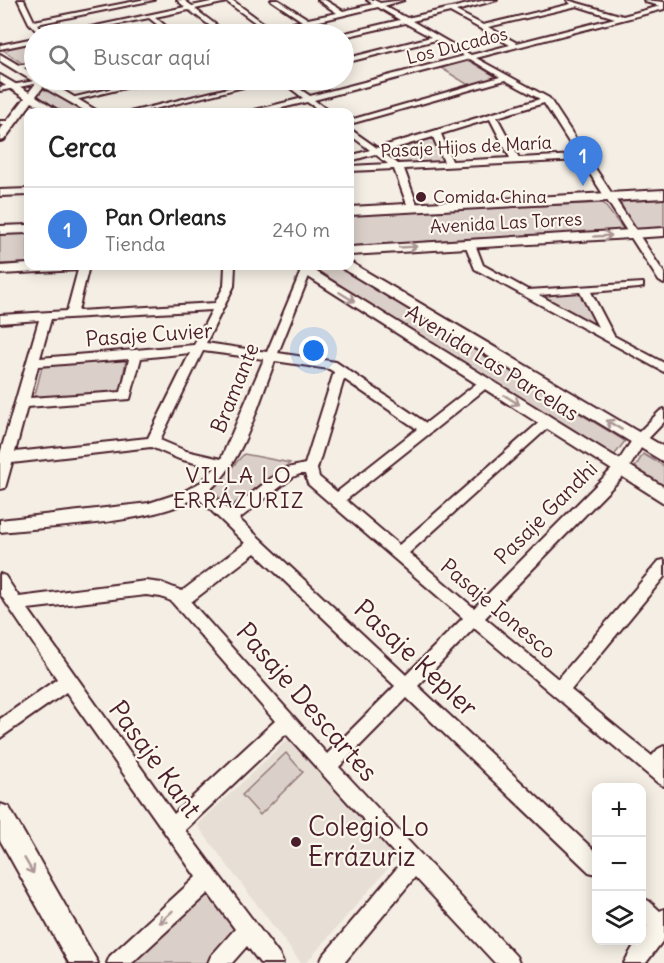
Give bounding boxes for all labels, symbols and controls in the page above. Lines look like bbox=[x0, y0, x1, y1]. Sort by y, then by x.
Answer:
street label: Los Ducados bbox=[404, 22, 510, 69]
search box bbox=[24, 24, 354, 90]
icon: search bbox=[45, 41, 78, 74]
text: Buscar aquí bbox=[93, 43, 210, 71]
text: Cerca bbox=[48, 131, 117, 164]
street label: Pasaje Hijos de María bbox=[380, 131, 552, 162]
pin: 1 bbox=[564, 136, 602, 186]
place label: Comida China bbox=[433, 185, 547, 208]
marker: Comida China bbox=[414, 190, 428, 204]
text: Pan Orleans bbox=[105, 203, 226, 231]
street label: Avenida Las Torres bbox=[429, 207, 583, 238]
text: 1 bbox=[64, 217, 71, 242]
text: 240 m bbox=[272, 217, 330, 242]
one-way arrow bbox=[592, 230, 612, 241]
text: Tienda bbox=[105, 231, 165, 256]
one-way arrow bbox=[397, 242, 417, 253]
one-way arrow bbox=[338, 291, 355, 303]
street label: Avenida Las Parcelas bbox=[401, 298, 584, 427]
street label: Pasaje Cuvier bbox=[85, 317, 214, 352]
your location bbox=[299, 336, 328, 365]
street label: Bramante bbox=[204, 339, 265, 437]
one-way arrow bbox=[503, 395, 520, 407]
one-way arrow bbox=[606, 419, 623, 431]
street label: Pasaje Gandhi bbox=[488, 455, 603, 570]
district label: VILLA LO ERRÁZURIZ bbox=[173, 461, 305, 514]
street label: Pasaje Ionesco bbox=[435, 553, 562, 665]
street label: Pasaje Kepler bbox=[348, 592, 485, 724]
street label: Pasaje Descartes bbox=[229, 616, 385, 788]
street label: Pasaje Kant bbox=[102, 694, 209, 824]
map controls bbox=[592, 783, 646, 945]
button: + bbox=[592, 783, 646, 837]
place label: Colegio Lo Errázuriz bbox=[308, 810, 429, 873]
marker: Colegio Lo Errázuriz bbox=[289, 835, 303, 849]
button: − bbox=[592, 837, 646, 891]
one-way arrow bbox=[24, 857, 35, 875]
button: layers bbox=[592, 891, 646, 945]
one-way arrow bbox=[159, 910, 174, 924]

